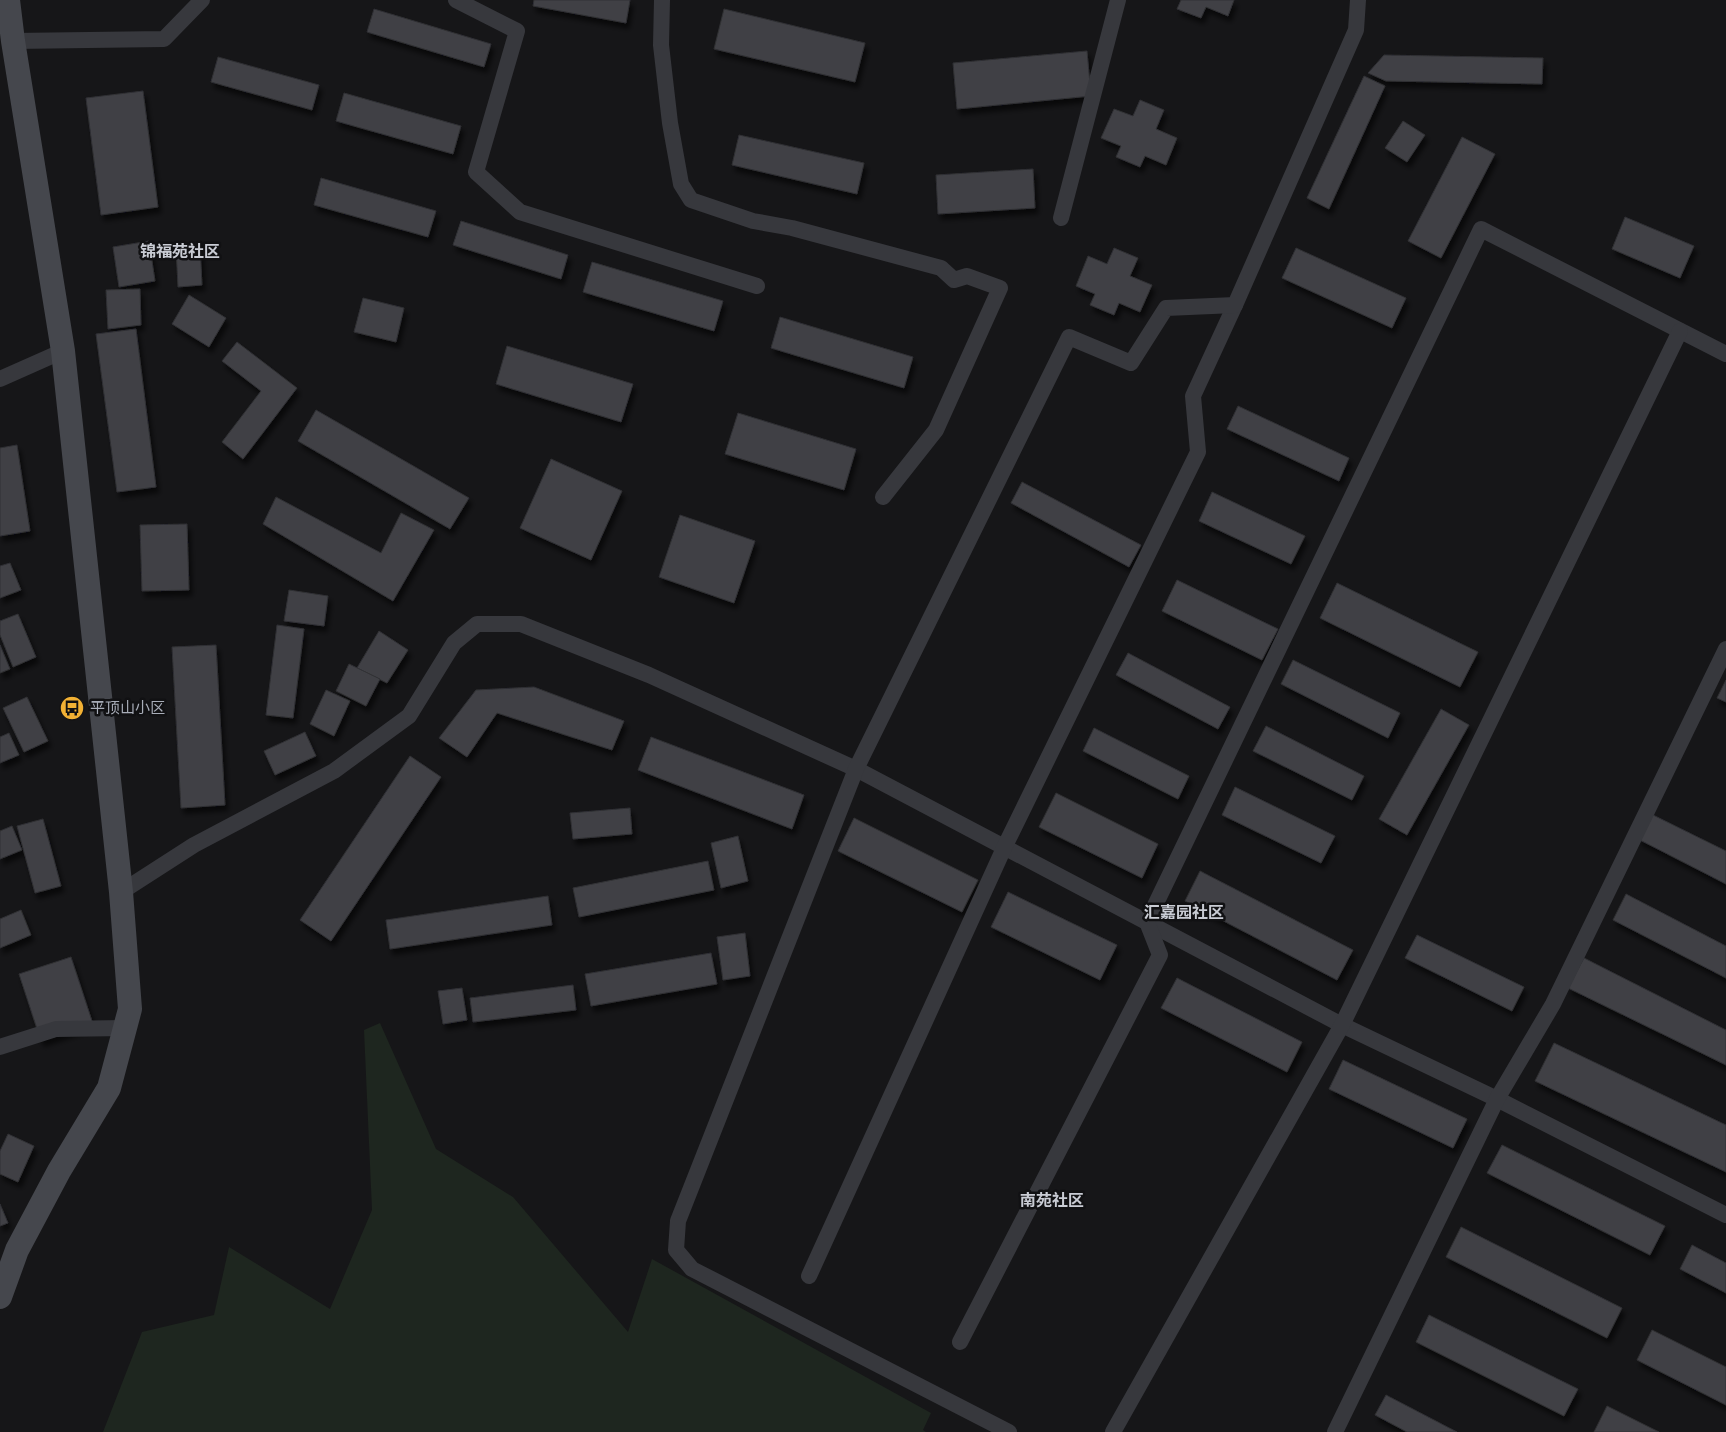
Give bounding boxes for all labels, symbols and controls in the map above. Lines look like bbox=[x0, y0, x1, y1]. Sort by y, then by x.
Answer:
district label: 锦福苑社区 bbox=[140, 242, 220, 261]
bus stop icon: 平顶山小区 bbox=[59, 695, 85, 721]
place label: 平顶山小区 bbox=[90, 699, 165, 717]
district label: 汇嘉园社区 bbox=[1144, 903, 1224, 922]
district label: 南苑社区 bbox=[1020, 1191, 1084, 1210]

